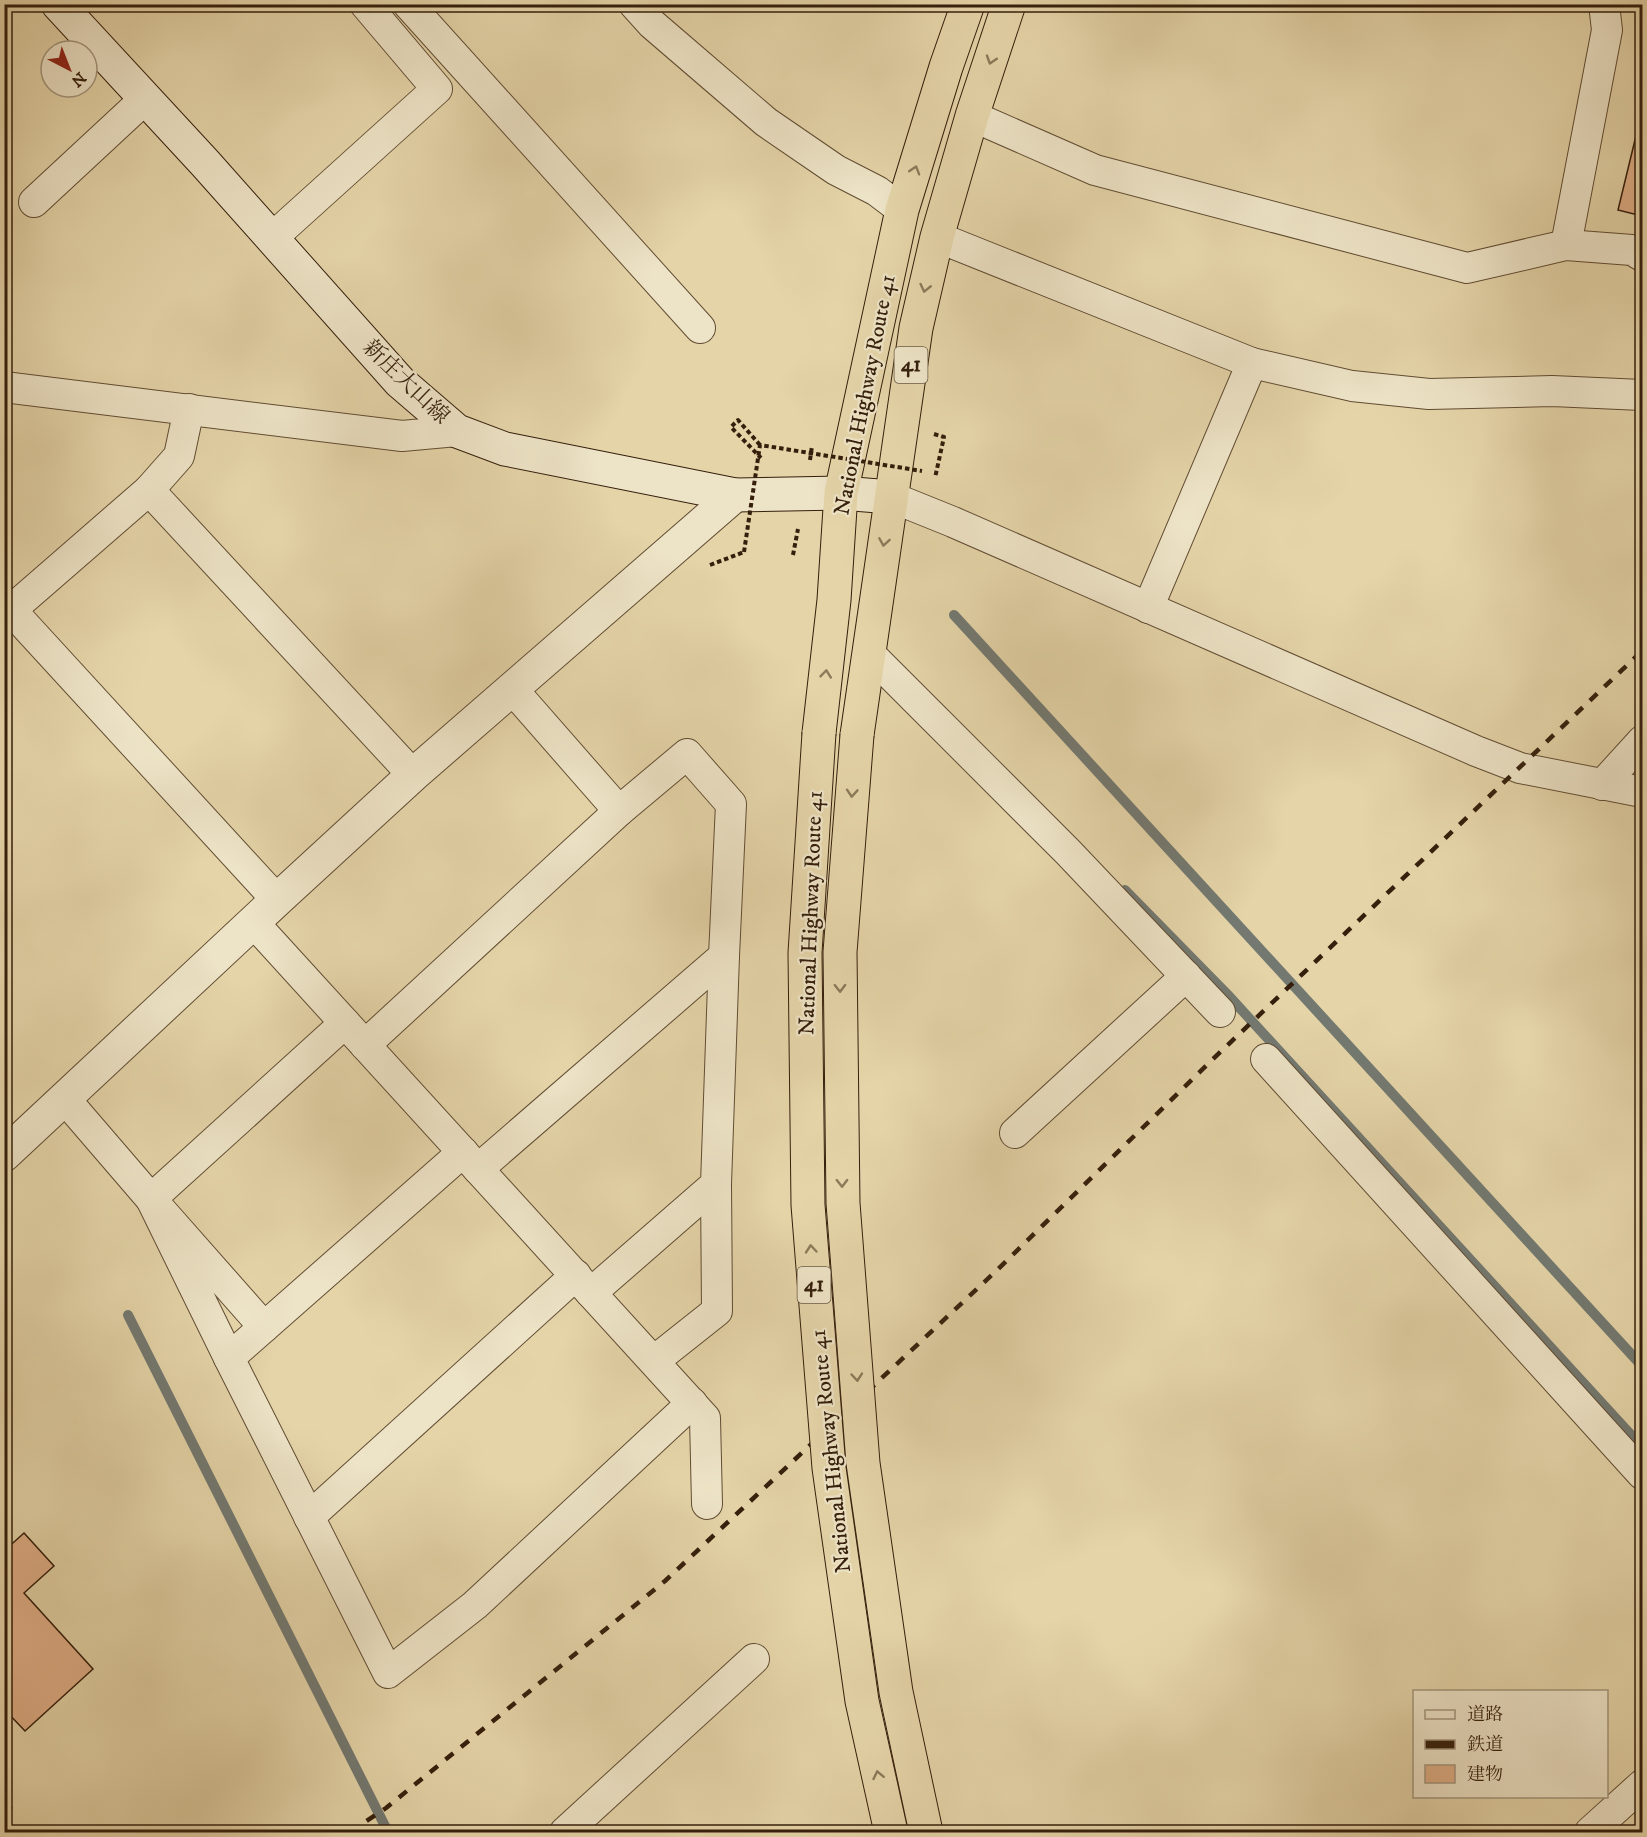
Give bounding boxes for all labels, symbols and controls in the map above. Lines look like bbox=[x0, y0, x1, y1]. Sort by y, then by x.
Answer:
north arrow bbox=[39, 39, 99, 99]
one-way arrow bbox=[985, 54, 998, 65]
text: N bbox=[67, 68, 90, 91]
one-way arrow bbox=[908, 165, 920, 176]
street label: National Highway Route 41 bbox=[828, 272, 902, 518]
one-way arrow bbox=[920, 283, 933, 293]
street label: 新庄大山線 bbox=[357, 334, 455, 430]
road number: 41 bbox=[894, 347, 928, 383]
one-way arrow bbox=[878, 538, 890, 547]
one-way arrow bbox=[819, 670, 831, 679]
one-way arrow bbox=[846, 789, 859, 798]
street label: National Highway Route 41 bbox=[793, 790, 829, 1036]
one-way arrow bbox=[834, 983, 846, 992]
one-way arrow bbox=[836, 1178, 849, 1187]
one-way arrow bbox=[805, 1245, 818, 1254]
road number: 41 bbox=[798, 1267, 830, 1303]
street label: National Highway Route 41 bbox=[805, 1328, 857, 1574]
one-way arrow bbox=[850, 1373, 863, 1382]
legend bbox=[1413, 1690, 1608, 1798]
text: 道路 bbox=[1467, 1704, 1503, 1726]
text: 鉄道 bbox=[1467, 1734, 1503, 1756]
text: 建物 bbox=[1467, 1764, 1503, 1786]
one-way arrow bbox=[873, 1771, 886, 1781]

